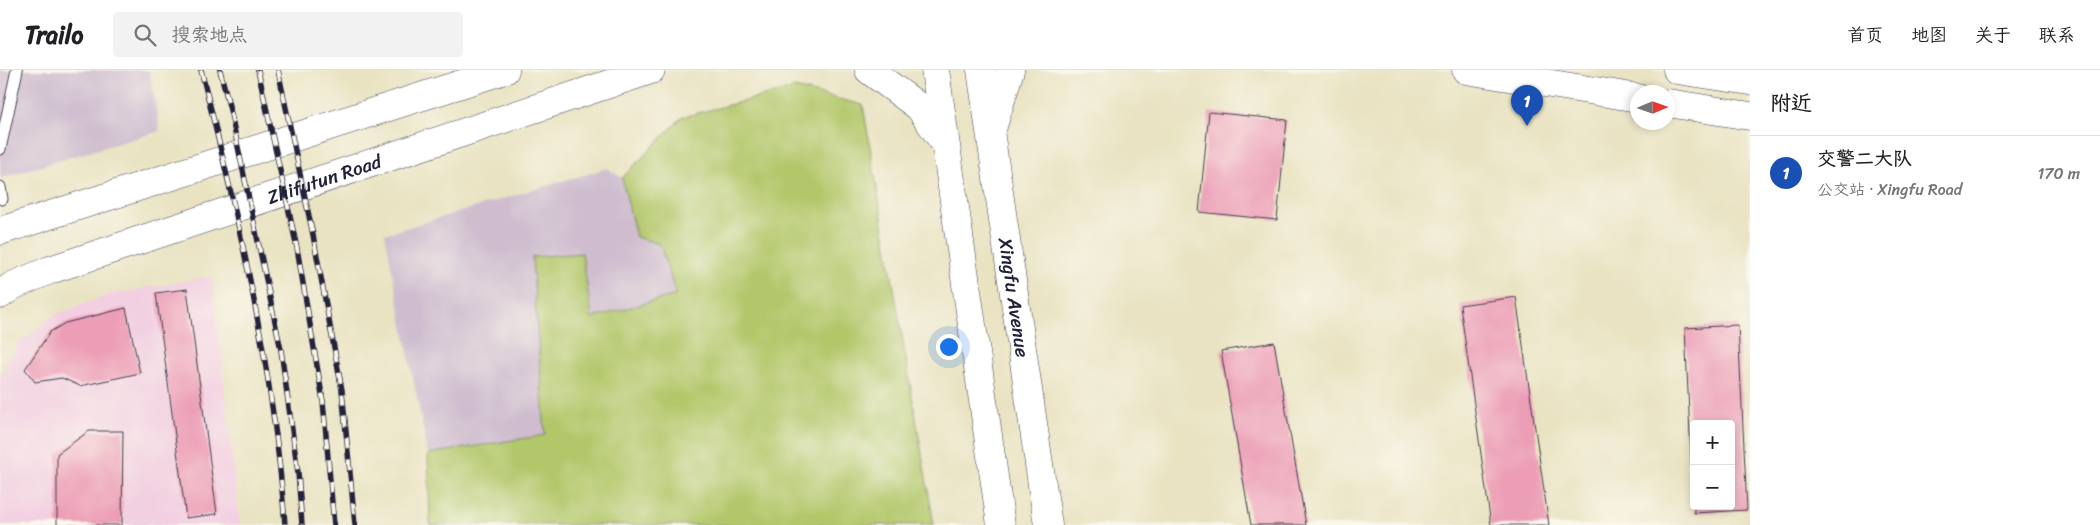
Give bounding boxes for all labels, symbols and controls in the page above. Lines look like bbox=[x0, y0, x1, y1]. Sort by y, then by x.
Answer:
search box bbox=[113, 12, 463, 57]
text: Trailo bbox=[25, 14, 83, 56]
text: 搜索地点 bbox=[171, 18, 247, 51]
text: 首页 bbox=[1847, 19, 1883, 51]
text: 地图 bbox=[1911, 19, 1947, 51]
text: 关于 bbox=[1975, 19, 2011, 51]
text: 联系 bbox=[2039, 19, 2075, 51]
icon: search bbox=[131, 21, 159, 49]
text: 附近 bbox=[1770, 84, 1812, 122]
pin: 1 bbox=[1511, 85, 1543, 126]
north arrow bbox=[1630, 85, 1675, 130]
text: 交警二大队 bbox=[1817, 142, 1912, 175]
street label: Zhifutun Road bbox=[263, 145, 387, 214]
text: 1 bbox=[1783, 159, 1789, 188]
text: 170 m bbox=[2037, 159, 2080, 188]
text: 公交站 · Xingfu Road bbox=[1817, 175, 1962, 204]
street label: Xingfu Avenue bbox=[989, 235, 1039, 360]
your location bbox=[936, 334, 962, 360]
map controls bbox=[1690, 420, 1735, 510]
button: + bbox=[1690, 420, 1735, 465]
button: − bbox=[1690, 465, 1735, 510]

